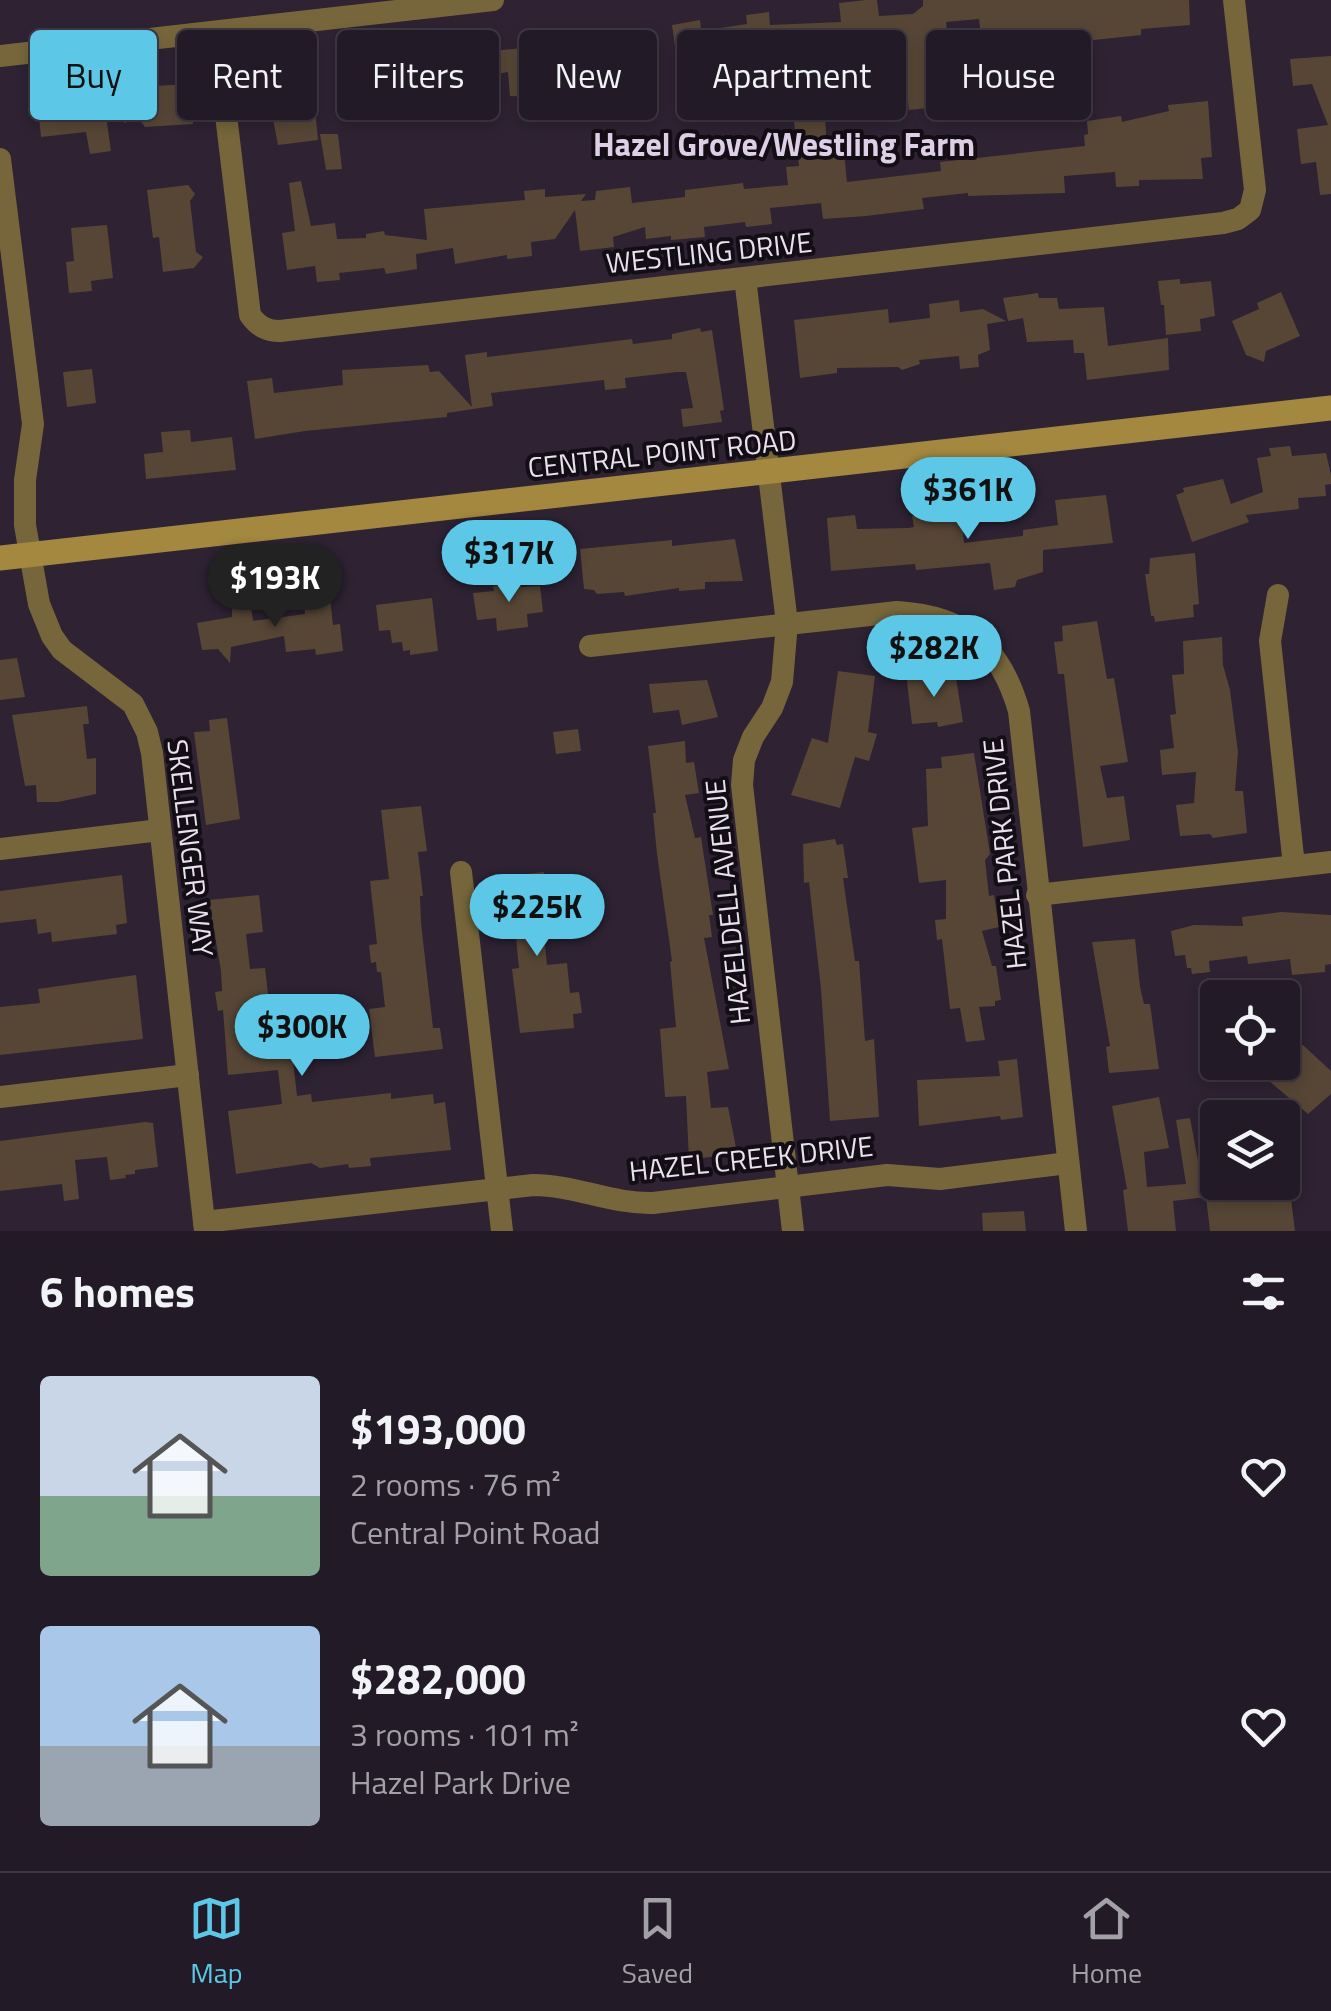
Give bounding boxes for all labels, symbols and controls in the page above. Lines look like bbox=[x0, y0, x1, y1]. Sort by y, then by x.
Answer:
chip: Buy bbox=[30, 30, 157, 120]
chip: Rent bbox=[177, 30, 317, 120]
chip: Filters bbox=[337, 30, 499, 120]
chip: New bbox=[519, 30, 657, 120]
chip: Apartment bbox=[677, 30, 906, 120]
chip: House bbox=[926, 30, 1091, 120]
district label: Hazel Grove/Westling Farm bbox=[593, 120, 975, 168]
street label: WESTLING DRIVE bbox=[604, 220, 814, 284]
street label: CENTRAL POINT ROAD bbox=[526, 418, 798, 488]
pin: $361K bbox=[898, 457, 1038, 542]
text: $361K bbox=[923, 465, 1013, 513]
pin: $317K bbox=[439, 520, 579, 605]
text: $317K bbox=[464, 528, 554, 576]
pin: $193K bbox=[205, 545, 345, 630]
text: $193K bbox=[230, 553, 320, 601]
pin: $282K bbox=[864, 615, 1004, 700]
text: $282K bbox=[889, 623, 979, 671]
street label: SKELLENGER WAY bbox=[156, 737, 226, 959]
street label: HAZEL PARK DRIVE bbox=[971, 737, 1037, 971]
street label: HAZELDELL AVENUE bbox=[693, 777, 761, 1027]
pin: $225K bbox=[467, 874, 607, 959]
text: $225K bbox=[492, 882, 582, 930]
map controls bbox=[1200, 980, 1300, 1200]
button: locate bbox=[1200, 980, 1300, 1080]
pin: $300K bbox=[232, 994, 372, 1079]
text: $300K bbox=[257, 1002, 347, 1050]
button: layers bbox=[1200, 1100, 1300, 1200]
street label: HAZEL CREEK DRIVE bbox=[627, 1124, 875, 1192]
text: 6 homes bbox=[40, 1259, 195, 1323]
icon: filters bbox=[1236, 1264, 1291, 1319]
text: $193,000 bbox=[350, 1396, 526, 1460]
icon: home bbox=[120, 1416, 240, 1536]
icon: heart bbox=[1236, 1449, 1291, 1504]
text: 2 rooms · 76 m² bbox=[350, 1460, 561, 1508]
text: Central Point Road bbox=[350, 1508, 601, 1556]
text: $282,000 bbox=[350, 1646, 526, 1710]
icon: home bbox=[120, 1666, 240, 1786]
icon: heart bbox=[1236, 1699, 1291, 1754]
text: 3 rooms · 101 m² bbox=[350, 1710, 579, 1758]
text: Hazel Park Drive bbox=[350, 1758, 571, 1806]
tab: Map bbox=[189, 1891, 244, 1994]
tab: Saved bbox=[622, 1891, 693, 1994]
tab: Home bbox=[1071, 1891, 1142, 1994]

